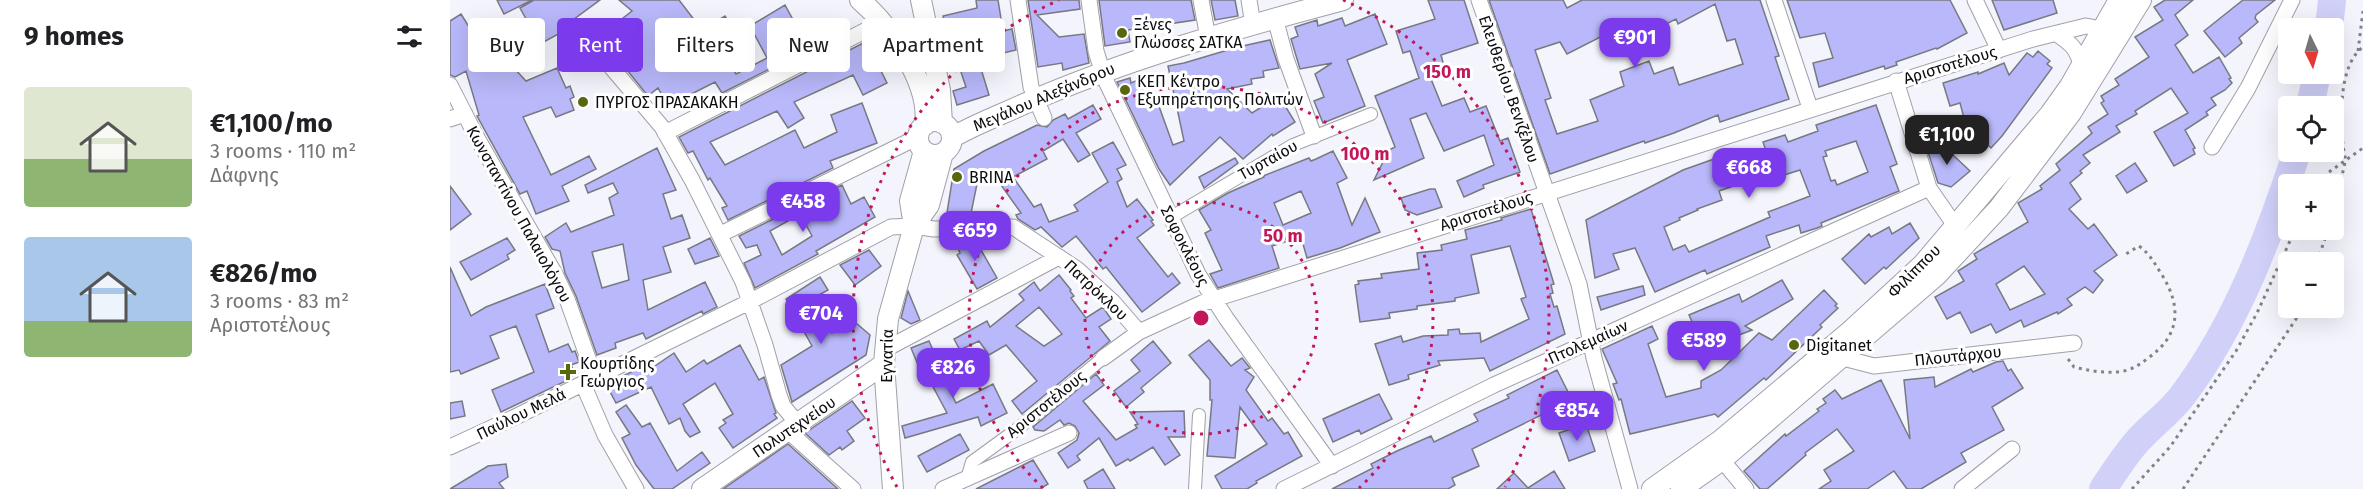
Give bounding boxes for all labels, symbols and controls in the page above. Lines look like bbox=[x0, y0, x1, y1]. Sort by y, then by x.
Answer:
street label: Ελευθερίου Βενιζέλου bbox=[1475, 13, 1543, 165]
place label: Ξένες Γλώσσες ΣΑΤΚΑ bbox=[1134, 15, 1243, 52]
chip: Buy bbox=[468, 18, 545, 72]
chip: Rent bbox=[557, 18, 643, 72]
chip: Filters bbox=[655, 18, 755, 72]
chip: New bbox=[767, 18, 850, 72]
chip: Apartment bbox=[862, 18, 1005, 72]
pin: €901 bbox=[1599, 18, 1671, 69]
north arrow bbox=[2278, 18, 2344, 84]
map controls bbox=[2278, 18, 2344, 318]
icon: filters bbox=[393, 20, 426, 53]
text: 9 homes bbox=[24, 21, 124, 52]
text: €901 bbox=[1613, 25, 1657, 49]
marker: Ξένες Γλώσσες ΣΑΤΚΑ bbox=[1115, 26, 1129, 40]
street label: Αριστοτέλους bbox=[1901, 42, 1999, 88]
street label: Μεγάλου Αλεξάνδρου bbox=[970, 59, 1118, 135]
text: 150 m bbox=[1423, 61, 1471, 83]
place label: ΚΕΠ Κέντρο Εξυπηρέτησης Πολιτών bbox=[1137, 72, 1303, 109]
marker: ΚΕΠ Κέντρο Εξυπηρέτησης Πολιτών bbox=[1118, 83, 1132, 97]
place label: ΠΥΡΓΟΣ ΠΡΑΣΑΚΑΚΗ bbox=[595, 93, 739, 112]
marker: ΠΥΡΓΟΣ ΠΡΑΣΑΚΑΚΗ bbox=[576, 95, 590, 109]
button: locate bbox=[2278, 96, 2344, 162]
text: €1,100/mo bbox=[210, 108, 333, 139]
icon: home bbox=[72, 111, 144, 183]
pin: €1,100 bbox=[1898, 115, 1996, 166]
street label: Κωνσταντίνου Παλαιολόγου bbox=[462, 122, 576, 306]
text: €1,100 bbox=[1919, 122, 1975, 146]
street label: Τυρταίου bbox=[1235, 136, 1301, 184]
text: 3 rooms · 110 m² bbox=[210, 139, 356, 163]
text: 100 m bbox=[1341, 143, 1389, 165]
pin: €668 bbox=[1713, 148, 1785, 199]
text: €668 bbox=[1726, 155, 1772, 179]
text: Δάφνης bbox=[210, 163, 279, 187]
place label: BRINA bbox=[969, 168, 1014, 187]
marker: BRINA bbox=[950, 170, 964, 184]
button: + bbox=[2278, 174, 2344, 240]
pin: €458 bbox=[767, 182, 839, 233]
street label: Αριστοτέλους bbox=[1437, 187, 1535, 235]
text: €458 bbox=[781, 189, 825, 213]
street label: Σοφοκλέους bbox=[1157, 203, 1214, 290]
pin: €659 bbox=[939, 211, 1011, 262]
text: €659 bbox=[953, 218, 997, 242]
text: 50 m bbox=[1263, 225, 1303, 247]
street label: Φιλίππου bbox=[1884, 241, 1944, 301]
button: − bbox=[2278, 252, 2344, 318]
street label: Πατρόκλου bbox=[1060, 256, 1132, 324]
text: €826/mo bbox=[210, 258, 317, 289]
icon: home bbox=[72, 261, 144, 333]
text: 3 rooms · 83 m² bbox=[210, 289, 349, 313]
pin: €704 bbox=[785, 294, 857, 345]
text: €704 bbox=[799, 301, 843, 325]
centre of rings bbox=[1191, 308, 1211, 328]
text: Αριστοτέλους bbox=[210, 313, 330, 337]
street label: Πτολεμαίων bbox=[1545, 316, 1631, 368]
pin: €589 bbox=[1668, 321, 1740, 372]
text: €589 bbox=[1681, 328, 1727, 352]
street label: Εγνατία bbox=[877, 329, 897, 383]
place label: Digitanet bbox=[1806, 336, 1872, 355]
marker: Digitanet bbox=[1787, 338, 1801, 352]
street label: Πλουτάρχου bbox=[1913, 342, 2003, 370]
pin: €826 bbox=[917, 348, 989, 399]
place label: Κουρτίδης Γεώργιος bbox=[580, 354, 655, 391]
text: €826 bbox=[931, 355, 975, 379]
marker: Κουρτίδης Γεώργιος bbox=[561, 365, 575, 379]
street label: Αριστοτέλους bbox=[1003, 366, 1090, 442]
street label: Παύλου Μελά bbox=[473, 384, 569, 444]
pin: €854 bbox=[1541, 391, 1613, 442]
street label: Πολυτεχνείου bbox=[749, 392, 839, 462]
text: €854 bbox=[1554, 398, 1600, 422]

